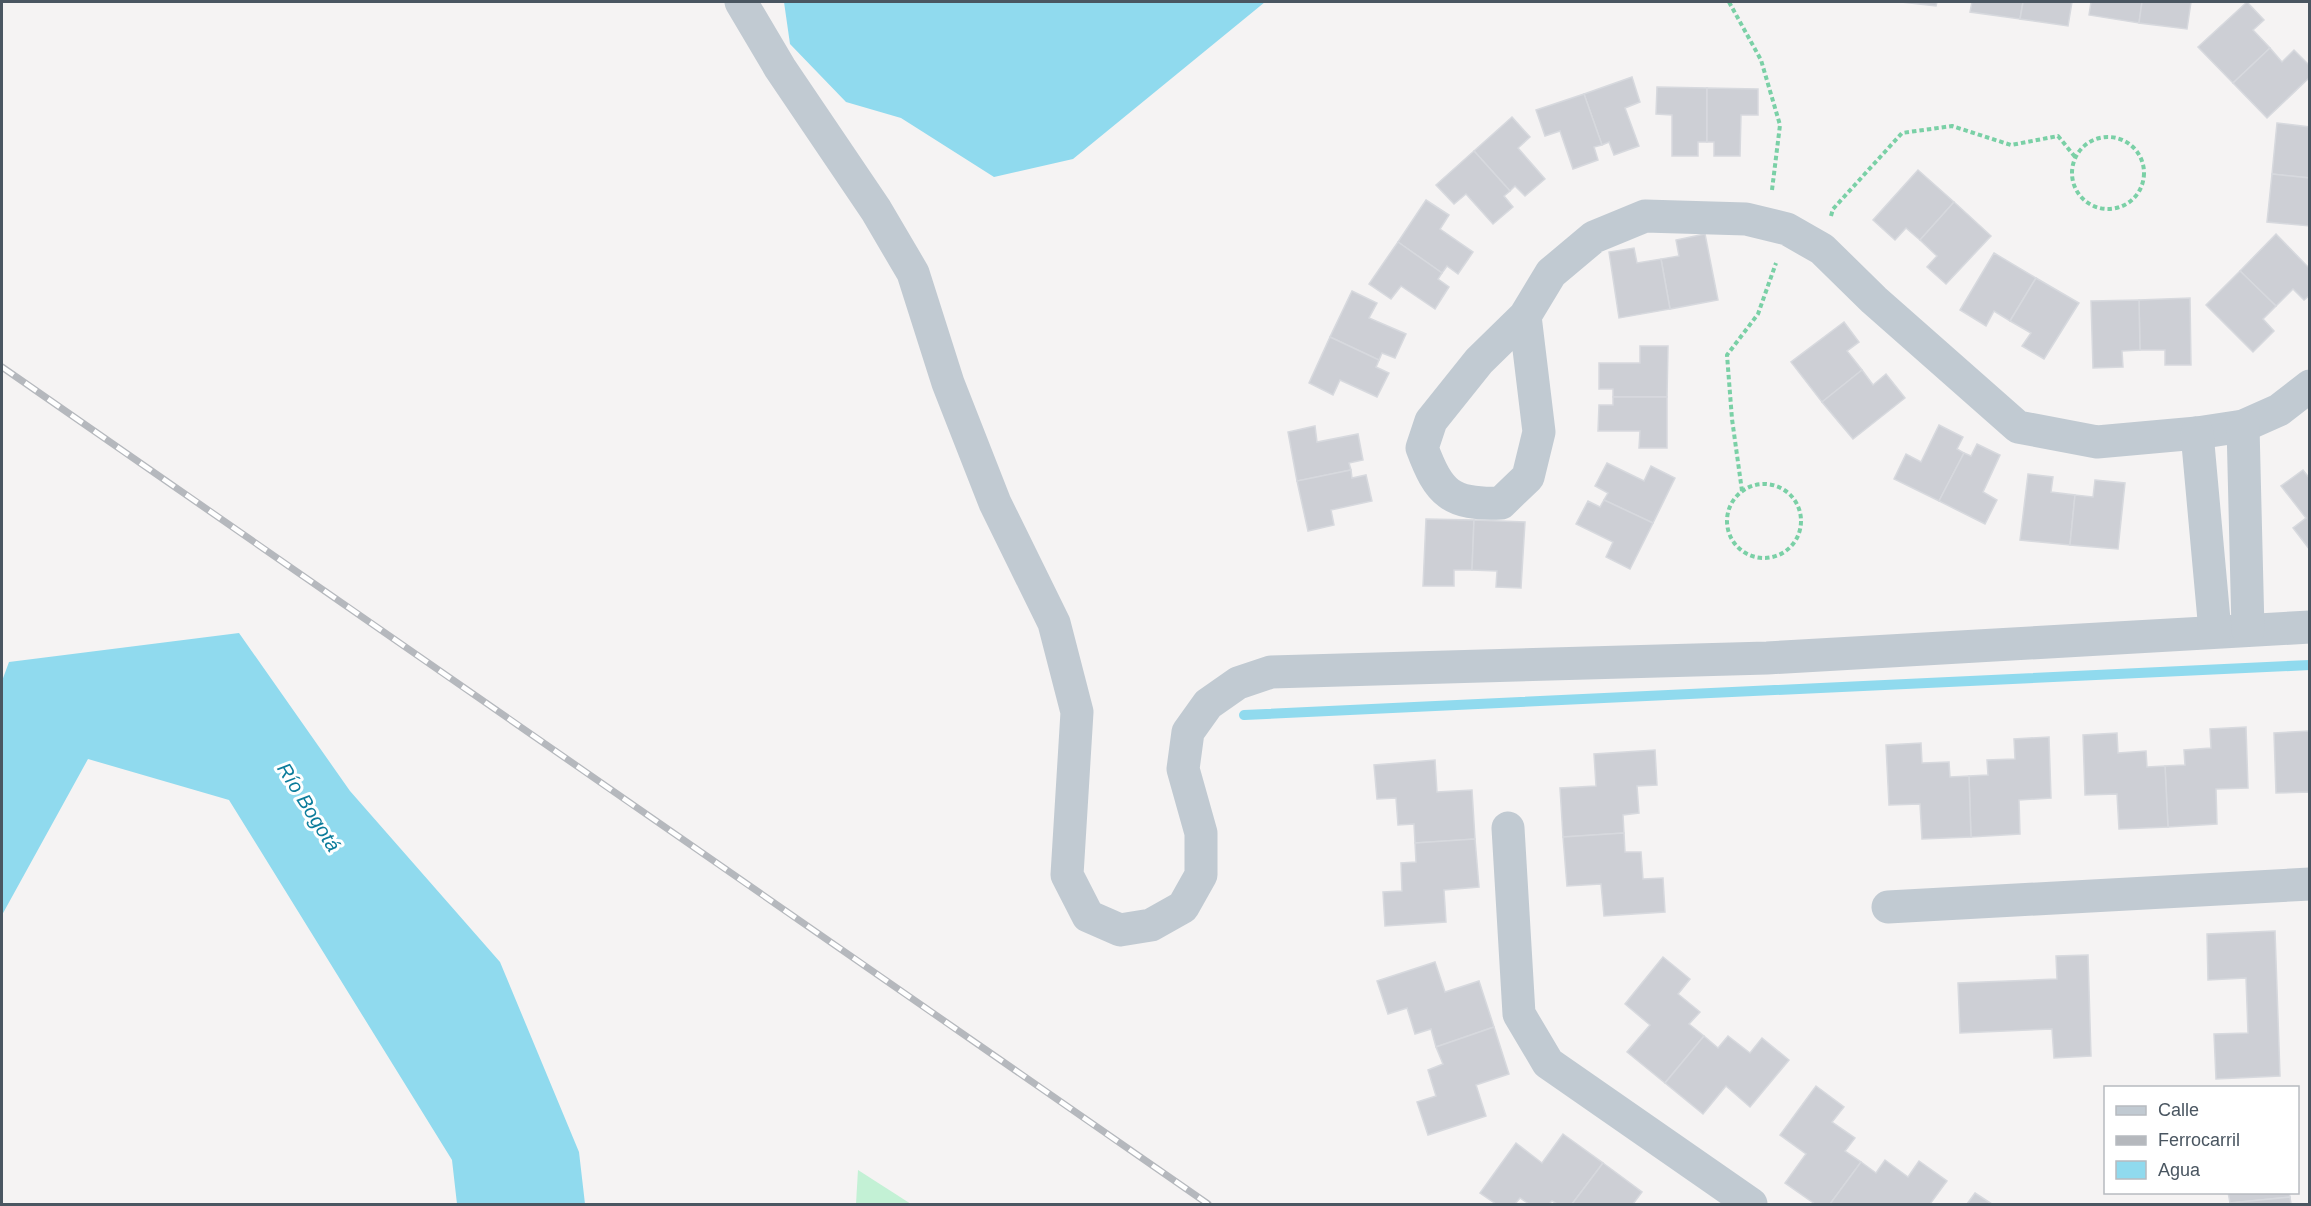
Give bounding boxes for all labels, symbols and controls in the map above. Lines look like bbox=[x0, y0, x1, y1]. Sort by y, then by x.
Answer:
water label: Río Bogotá bbox=[273, 759, 345, 855]
legend bbox=[2104, 1086, 2299, 1194]
text: Calle bbox=[2158, 1100, 2199, 1120]
text: Ferrocarril bbox=[2158, 1130, 2240, 1150]
text: Agua bbox=[2158, 1160, 2201, 1180]

